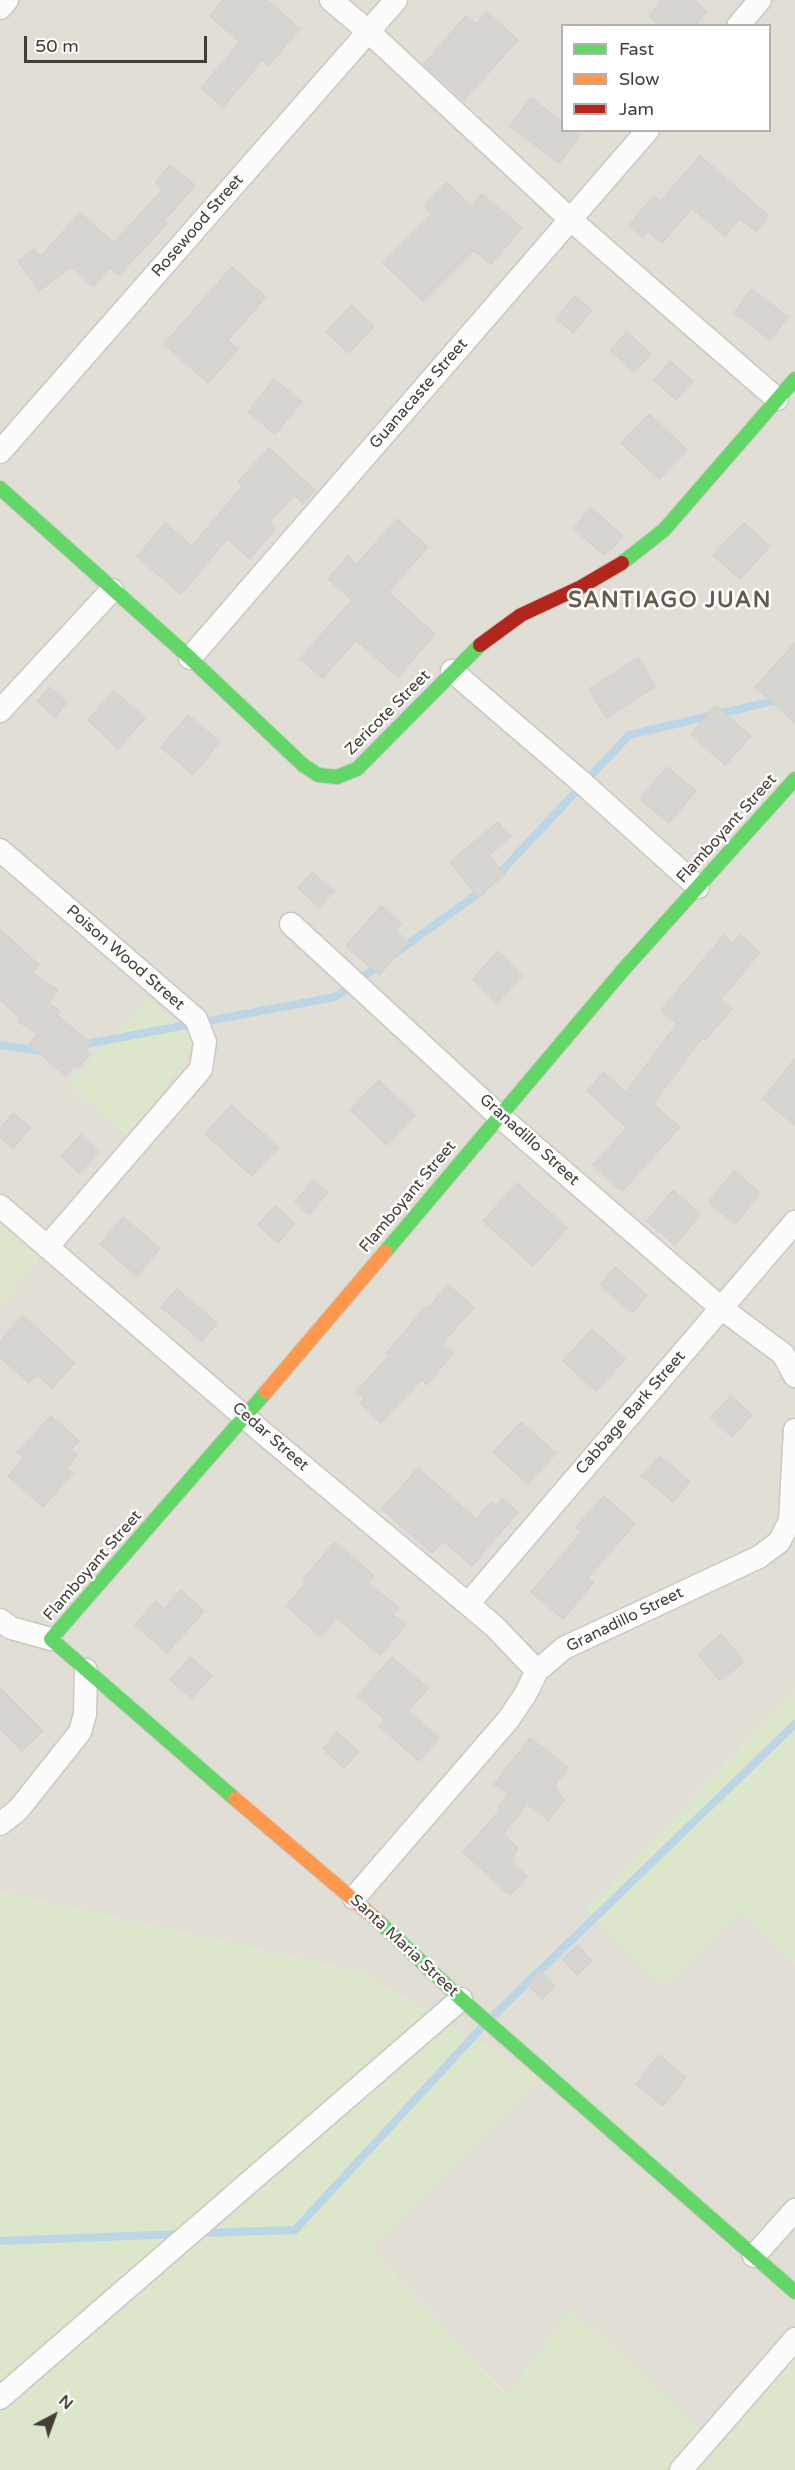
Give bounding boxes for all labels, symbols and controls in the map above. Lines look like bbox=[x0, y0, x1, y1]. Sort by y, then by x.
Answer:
scale bar bbox=[27, 24, 210, 62]
legend bbox=[561, 24, 771, 132]
text: 50 m bbox=[35, 35, 79, 57]
text: Fast bbox=[619, 38, 654, 60]
text: Slow bbox=[619, 68, 660, 90]
text: Jam bbox=[619, 98, 654, 120]
street label: Rosewood Street bbox=[148, 171, 248, 281]
street label: Guanacaste Street bbox=[366, 335, 472, 453]
district label: SANTIAGO JUAN bbox=[568, 588, 772, 614]
street label: Zericote Street bbox=[341, 666, 435, 760]
street label: Flamboyant Street bbox=[673, 771, 781, 887]
street label: Poison Wood Street bbox=[62, 901, 188, 1015]
street label: Granadillo Street bbox=[475, 1090, 583, 1190]
street label: Flamboyant Street bbox=[356, 1137, 460, 1257]
street label: Cabbage Bark Street bbox=[572, 1347, 690, 1479]
street label: Cedar Street bbox=[228, 1399, 312, 1475]
street label: Flamboyant Street bbox=[40, 1507, 146, 1625]
street label: Granadillo Street bbox=[563, 1583, 687, 1657]
street label: Santa Maria Street bbox=[346, 1891, 462, 2001]
north arrow bbox=[24, 2386, 84, 2446]
text: N bbox=[54, 2391, 77, 2414]

